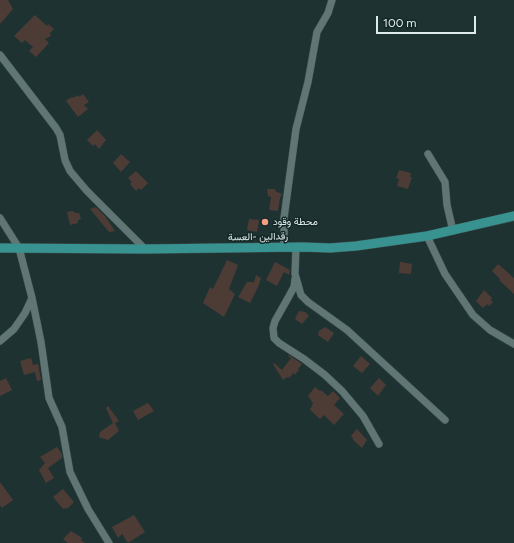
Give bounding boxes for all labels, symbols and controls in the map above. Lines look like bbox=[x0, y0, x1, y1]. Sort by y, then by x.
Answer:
scale bar bbox=[378, 8, 478, 34]
text: 100 m bbox=[383, 16, 417, 30]
place label: محطة وقود bbox=[273, 216, 318, 228]
marker: محطة وقود bbox=[260, 217, 270, 227]
street label: رقدالين -العسة bbox=[228, 230, 288, 244]

